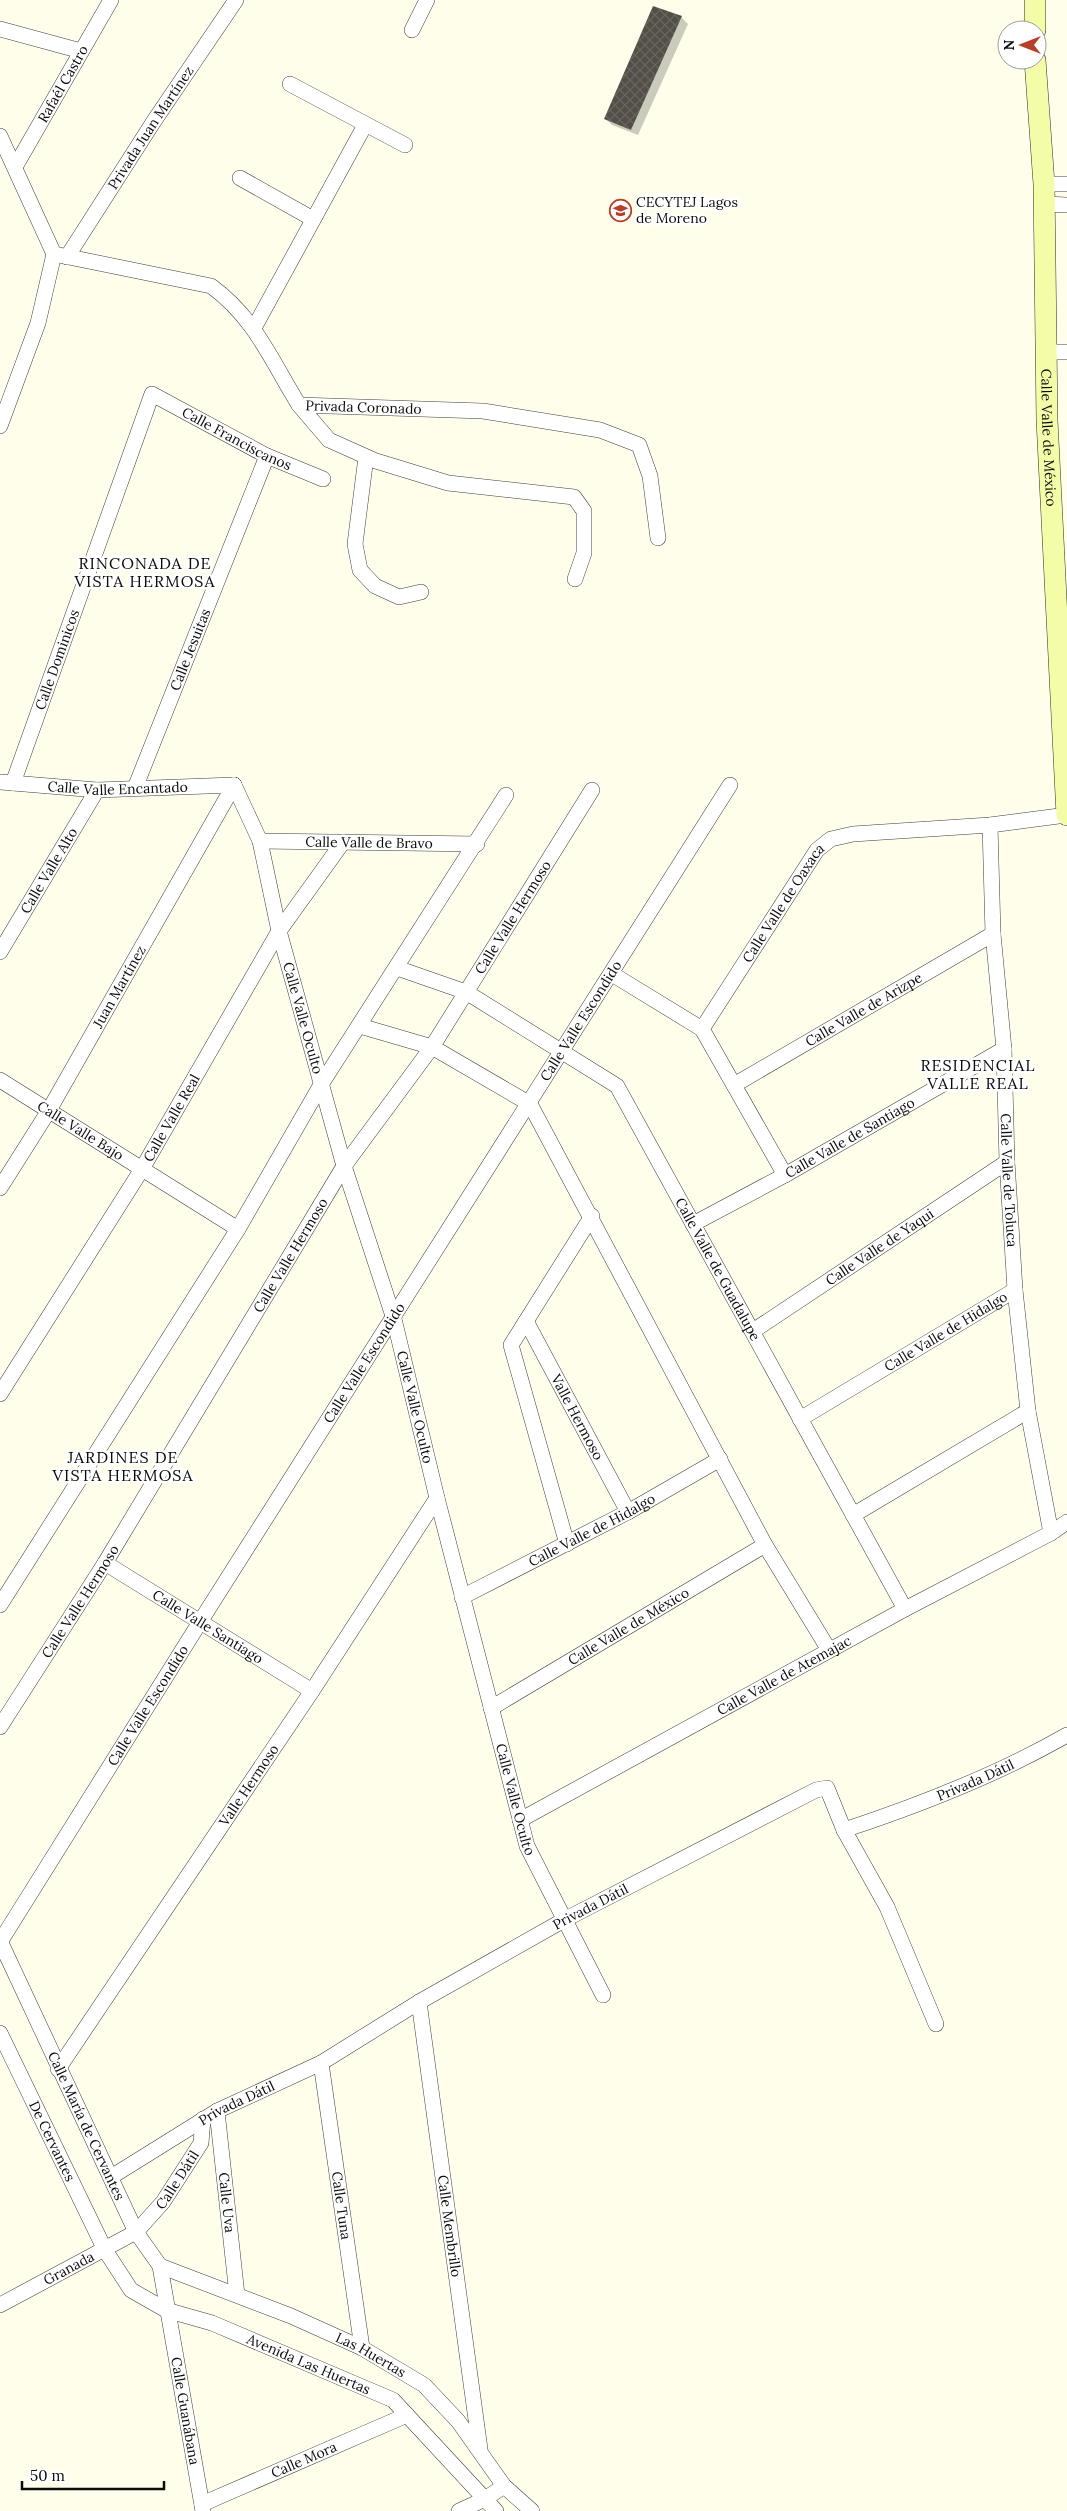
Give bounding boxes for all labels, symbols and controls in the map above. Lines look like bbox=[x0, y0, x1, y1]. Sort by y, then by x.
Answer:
north arrow bbox=[997, 20, 1047, 70]
text: N bbox=[1000, 39, 1018, 50]
street label: Rafaél Castro bbox=[34, 42, 92, 126]
street label: Privada Juan Martínez bbox=[104, 63, 198, 193]
place label: CECYTEJ Lagos de Moreno bbox=[636, 193, 738, 227]
school or university icon: CECYTEJ Lagos de Moreno bbox=[608, 198, 632, 222]
street label: Calle Valle de México bbox=[1037, 369, 1060, 507]
street label: Privada Coronado bbox=[305, 396, 422, 418]
street label: Calle Franciscanos bbox=[179, 403, 294, 474]
district label: RINCONADA DE VISTA HERMOSA bbox=[74, 553, 215, 591]
street label: Calle Jesuitas bbox=[166, 606, 214, 693]
street label: Calle Dominicos bbox=[31, 607, 83, 712]
street label: Calle Valle Encantado bbox=[47, 777, 188, 799]
street label: Calle Valle Alto bbox=[16, 824, 81, 917]
street label: Calle Valle de Bravo bbox=[305, 833, 433, 852]
street label: Calle Valle de Oaxaca bbox=[738, 839, 828, 966]
street label: Calle Valle Hermoso bbox=[471, 857, 555, 977]
street label: Juan Martínez bbox=[88, 942, 150, 1032]
street label: Calle Valle Escondido bbox=[536, 957, 626, 1084]
street label: Calle Valle Oculto bbox=[279, 960, 327, 1076]
street label: Calle Valle de Arizpe bbox=[802, 968, 926, 1051]
district label: RESIDENCIAL VALLE REAL bbox=[920, 1055, 1036, 1093]
street label: Calle Valle Real bbox=[139, 1071, 204, 1165]
street label: Calle Valle de Santiago bbox=[782, 1093, 918, 1182]
street label: Calle Valle Bajo bbox=[34, 1097, 127, 1164]
street label: Calle Valle de Toluca bbox=[997, 1113, 1021, 1248]
street label: Calle Valle de Guadalupe bbox=[671, 1194, 765, 1344]
street label: Calle Valle Hermoso bbox=[249, 1195, 332, 1316]
street label: Calle Valle de Yaqui bbox=[822, 1204, 937, 1289]
street label: Calle Valle de Hidalgo bbox=[881, 1288, 1011, 1375]
street label: Calle Valle Escondido bbox=[319, 1299, 409, 1426]
street label: Calle Valle Oculto bbox=[393, 1349, 437, 1465]
street label: Valle Hermoso bbox=[547, 1370, 608, 1463]
district label: JARDINES DE VISTA HERMOSA bbox=[52, 1447, 193, 1485]
street label: Calle Valle de Hidalgo bbox=[525, 1489, 658, 1571]
street label: Calle Valle Hermoso bbox=[38, 1542, 123, 1661]
street label: Calle Valle de México bbox=[565, 1583, 692, 1669]
street label: Calle Valle Santiago bbox=[149, 1586, 267, 1668]
street label: Calle Valle de Atemajac bbox=[714, 1631, 854, 1719]
street label: Calle Valle Escondido bbox=[103, 1642, 192, 1769]
street label: Valle Hermoso bbox=[214, 1741, 283, 1830]
street label: Calle Valle Oculto bbox=[492, 1741, 539, 1859]
street label: Privada Dátil bbox=[934, 1755, 1017, 1805]
street label: Privada Dátil bbox=[549, 1879, 631, 1934]
street label: Calle María de Cervantes bbox=[44, 2049, 129, 2203]
street label: Privada Dátil bbox=[195, 2077, 278, 2129]
street label: De Cervantes bbox=[25, 2098, 79, 2184]
street label: Calle Dátil bbox=[152, 2147, 203, 2213]
street label: Calle Tuna bbox=[328, 2170, 355, 2241]
street label: Calle Uva bbox=[215, 2171, 239, 2234]
street label: Calle Membrillo bbox=[434, 2174, 465, 2278]
street label: Granada bbox=[40, 2247, 97, 2289]
street label: Las Huertas bbox=[333, 2328, 409, 2381]
street label: Avenida Las Huertas bbox=[243, 2330, 373, 2398]
street label: Calle Guanábana bbox=[167, 2356, 204, 2466]
street label: Calle Mora bbox=[268, 2438, 340, 2482]
scale bar bbox=[22, 2458, 165, 2490]
text: 50 m bbox=[30, 2466, 65, 2485]

